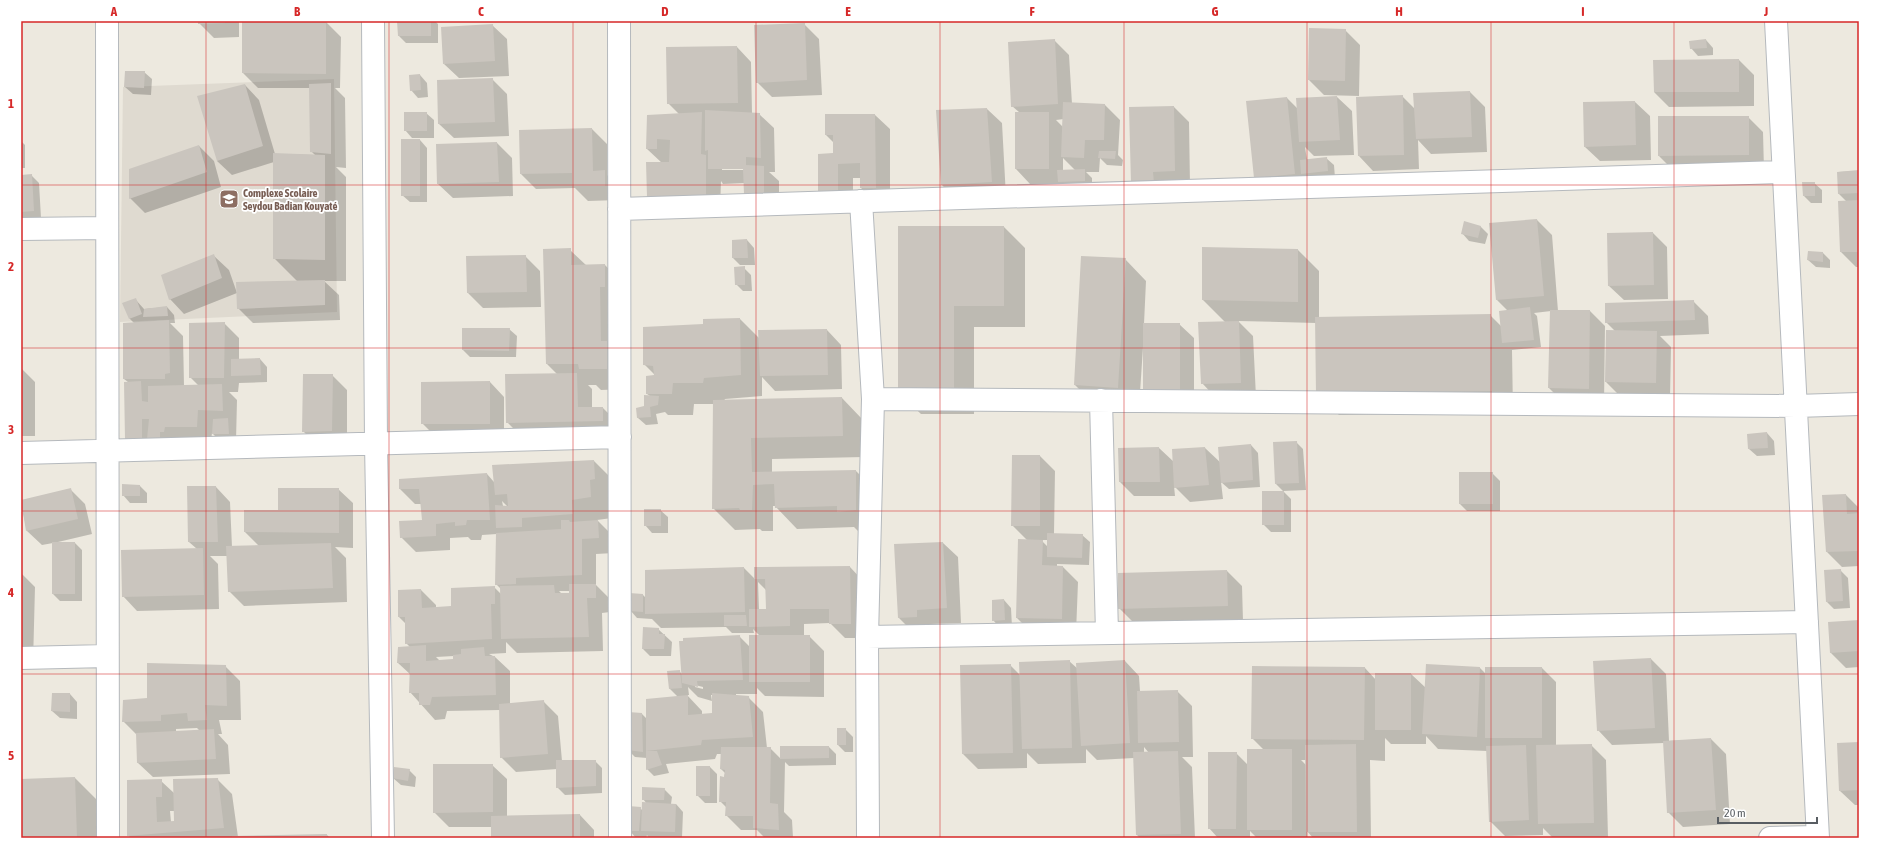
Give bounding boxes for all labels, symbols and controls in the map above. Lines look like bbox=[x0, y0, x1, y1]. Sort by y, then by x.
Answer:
text: A bbox=[110, 4, 118, 19]
text: B bbox=[294, 4, 301, 19]
text: C bbox=[478, 4, 484, 19]
text: D bbox=[661, 4, 669, 19]
text: E bbox=[845, 4, 851, 19]
text: F bbox=[1029, 4, 1035, 19]
text: G bbox=[1212, 4, 1219, 19]
text: H bbox=[1395, 4, 1403, 19]
text: I bbox=[1581, 4, 1585, 19]
text: J bbox=[1763, 4, 1768, 19]
text: 1 bbox=[8, 96, 14, 111]
place label: Complexe Scolaire Seydou Badian Kouyaté bbox=[243, 187, 337, 212]
school or university icon: Complexe Scolaire Seydou Badian Kouyaté bbox=[218, 188, 240, 210]
text: 2 bbox=[8, 259, 14, 274]
text: 3 bbox=[8, 422, 14, 437]
text: 4 bbox=[7, 585, 14, 600]
text: 5 bbox=[8, 748, 14, 763]
scale bar bbox=[1718, 799, 1817, 825]
text: 20 m bbox=[1724, 806, 1746, 820]

